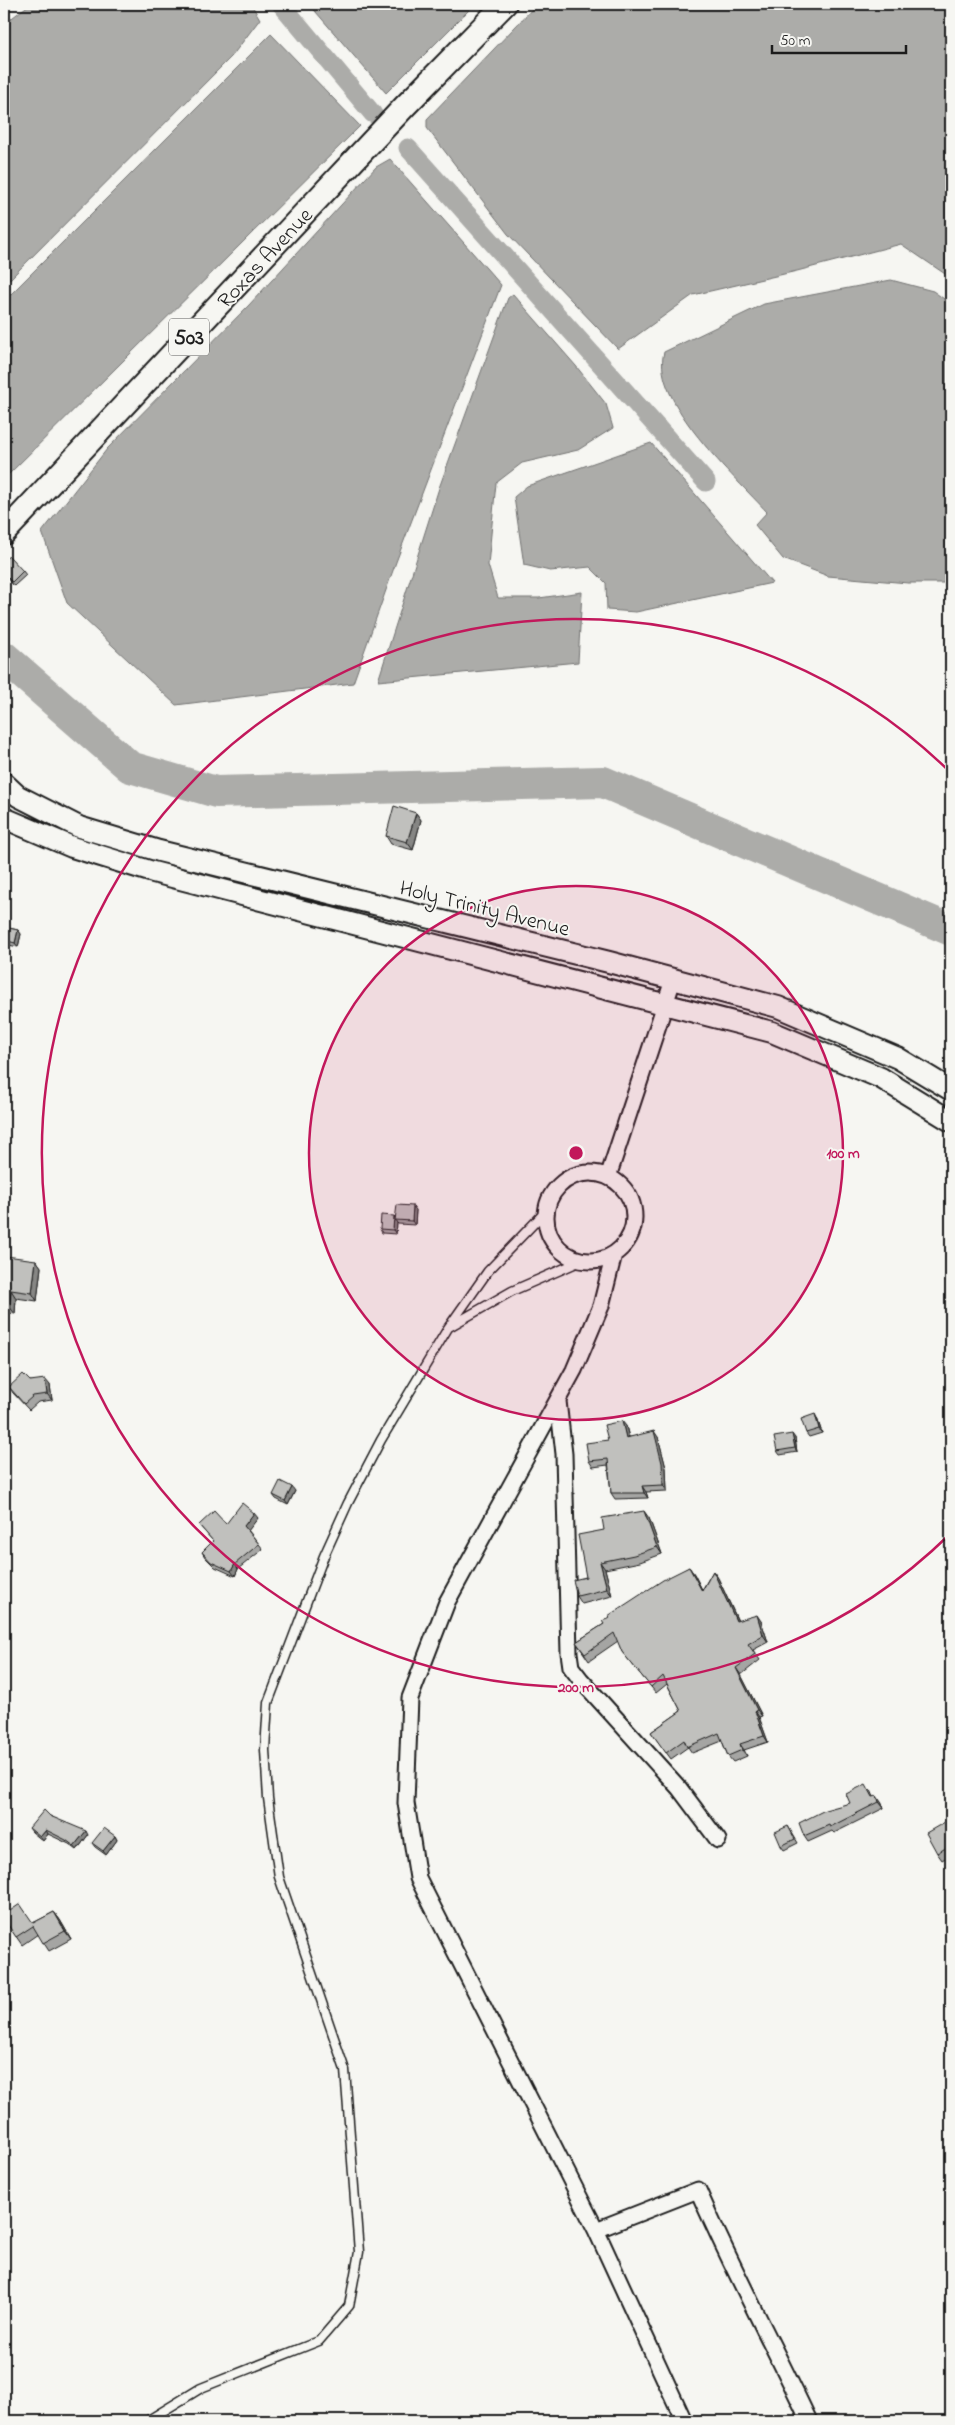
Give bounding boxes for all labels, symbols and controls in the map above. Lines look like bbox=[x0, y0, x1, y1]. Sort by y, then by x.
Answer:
scale bar bbox=[772, 22, 906, 54]
text: 50 m bbox=[780, 30, 811, 52]
street label: Roxas Avenue bbox=[211, 201, 322, 317]
road number: 503 bbox=[169, 318, 209, 356]
street label: Holy Trinity Avenue bbox=[396, 873, 573, 947]
text: 100 m bbox=[826, 1143, 860, 1165]
centre of rings bbox=[567, 1144, 585, 1162]
text: 200 m bbox=[557, 1677, 594, 1699]

